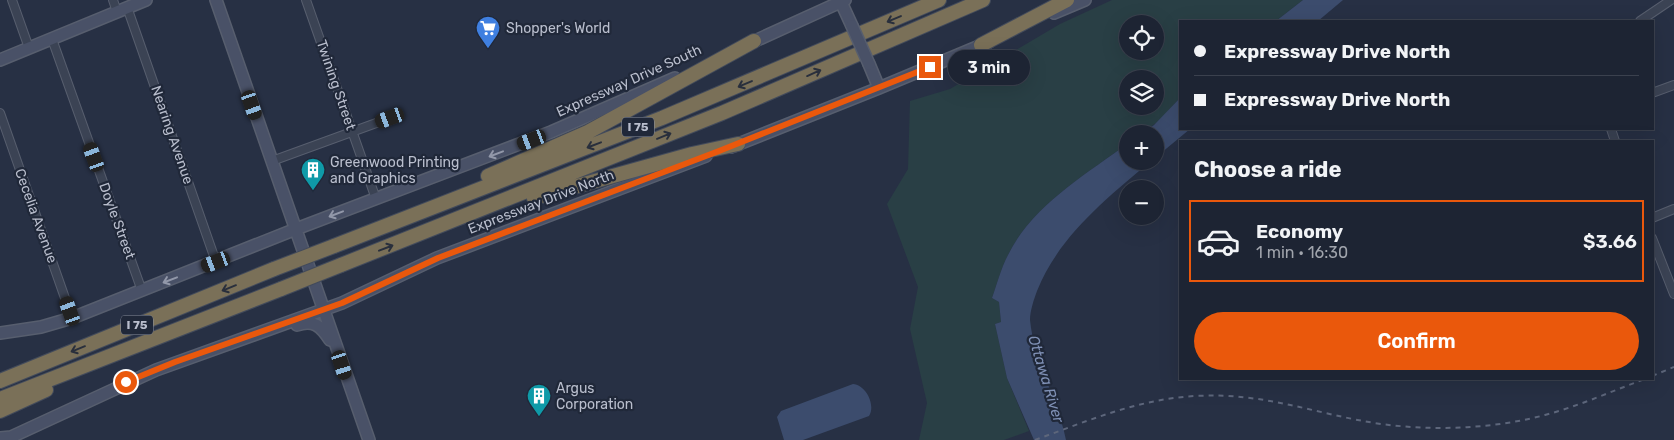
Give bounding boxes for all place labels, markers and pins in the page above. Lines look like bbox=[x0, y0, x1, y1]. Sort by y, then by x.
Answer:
supermarket icon: Shopper's World bbox=[475, 15, 501, 49]
place label: Shopper's World bbox=[506, 20, 610, 37]
place label: Greenwood Printing and Graphics bbox=[330, 154, 459, 187]
building icon: Greenwood Printing and Graphics bbox=[300, 157, 326, 191]
place label: Argus Corporation bbox=[556, 380, 633, 413]
building icon: Argus Corporation bbox=[526, 383, 552, 417]

